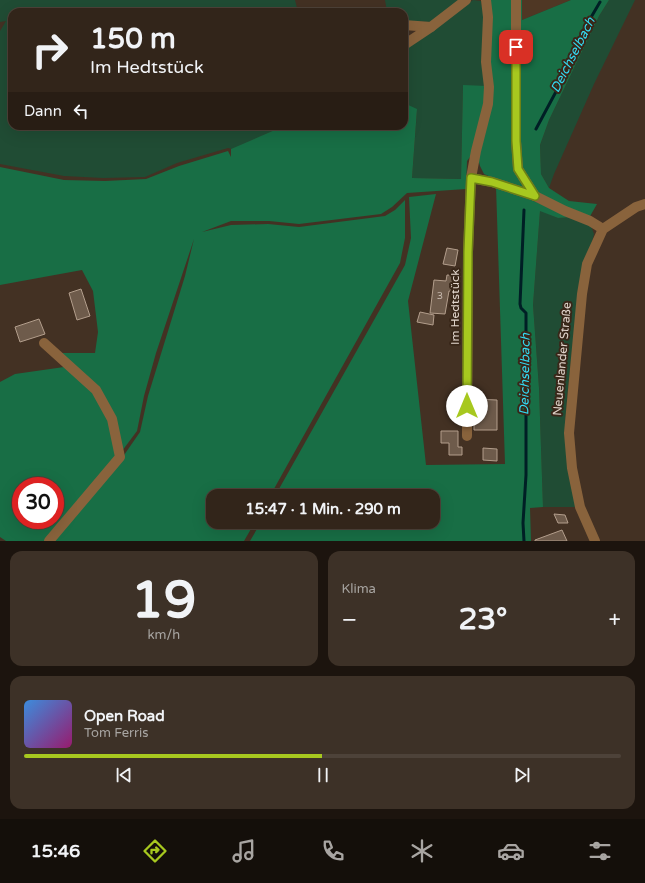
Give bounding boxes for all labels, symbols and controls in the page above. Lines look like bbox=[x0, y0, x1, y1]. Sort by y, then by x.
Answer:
water label: Deichselbach bbox=[547, 14, 599, 95]
text: 150 m bbox=[90, 22, 176, 56]
icon: right bbox=[24, 24, 76, 76]
pin bbox=[499, 30, 533, 64]
icon: arrive bbox=[505, 36, 527, 58]
text: Im Hedtstück bbox=[90, 56, 204, 78]
icon: left bbox=[70, 100, 92, 122]
text: Dann bbox=[24, 102, 62, 120]
street label: Im Hedtstück bbox=[448, 269, 462, 345]
house number: 3 bbox=[437, 290, 443, 302]
street label: Neuenlander Straße bbox=[550, 301, 574, 416]
water label: Deichselbach bbox=[516, 332, 534, 415]
position arrow bbox=[446, 385, 488, 427]
speed limit sign: 30 bbox=[12, 477, 64, 529]
text: 15:47 · 1 Min. · 290 m bbox=[245, 500, 401, 518]
text: 19 bbox=[131, 569, 196, 632]
text: Klima bbox=[342, 581, 376, 597]
text: 23° bbox=[458, 601, 507, 638]
text: − bbox=[342, 607, 357, 633]
text: + bbox=[609, 607, 621, 633]
text: km/h bbox=[147, 627, 180, 643]
text: Open Road bbox=[84, 707, 165, 725]
text: Tom Ferris bbox=[84, 725, 148, 741]
icon: previous bbox=[113, 764, 135, 786]
icon: pause bbox=[312, 764, 334, 786]
icon: next bbox=[511, 764, 533, 786]
icon: directions bbox=[141, 837, 169, 865]
icon: music bbox=[230, 837, 258, 865]
icon: phone bbox=[319, 837, 347, 865]
icon: climate bbox=[408, 837, 436, 865]
icon: car bbox=[497, 837, 525, 865]
icon: filters bbox=[586, 837, 614, 865]
text: 15:46 bbox=[31, 840, 80, 862]

